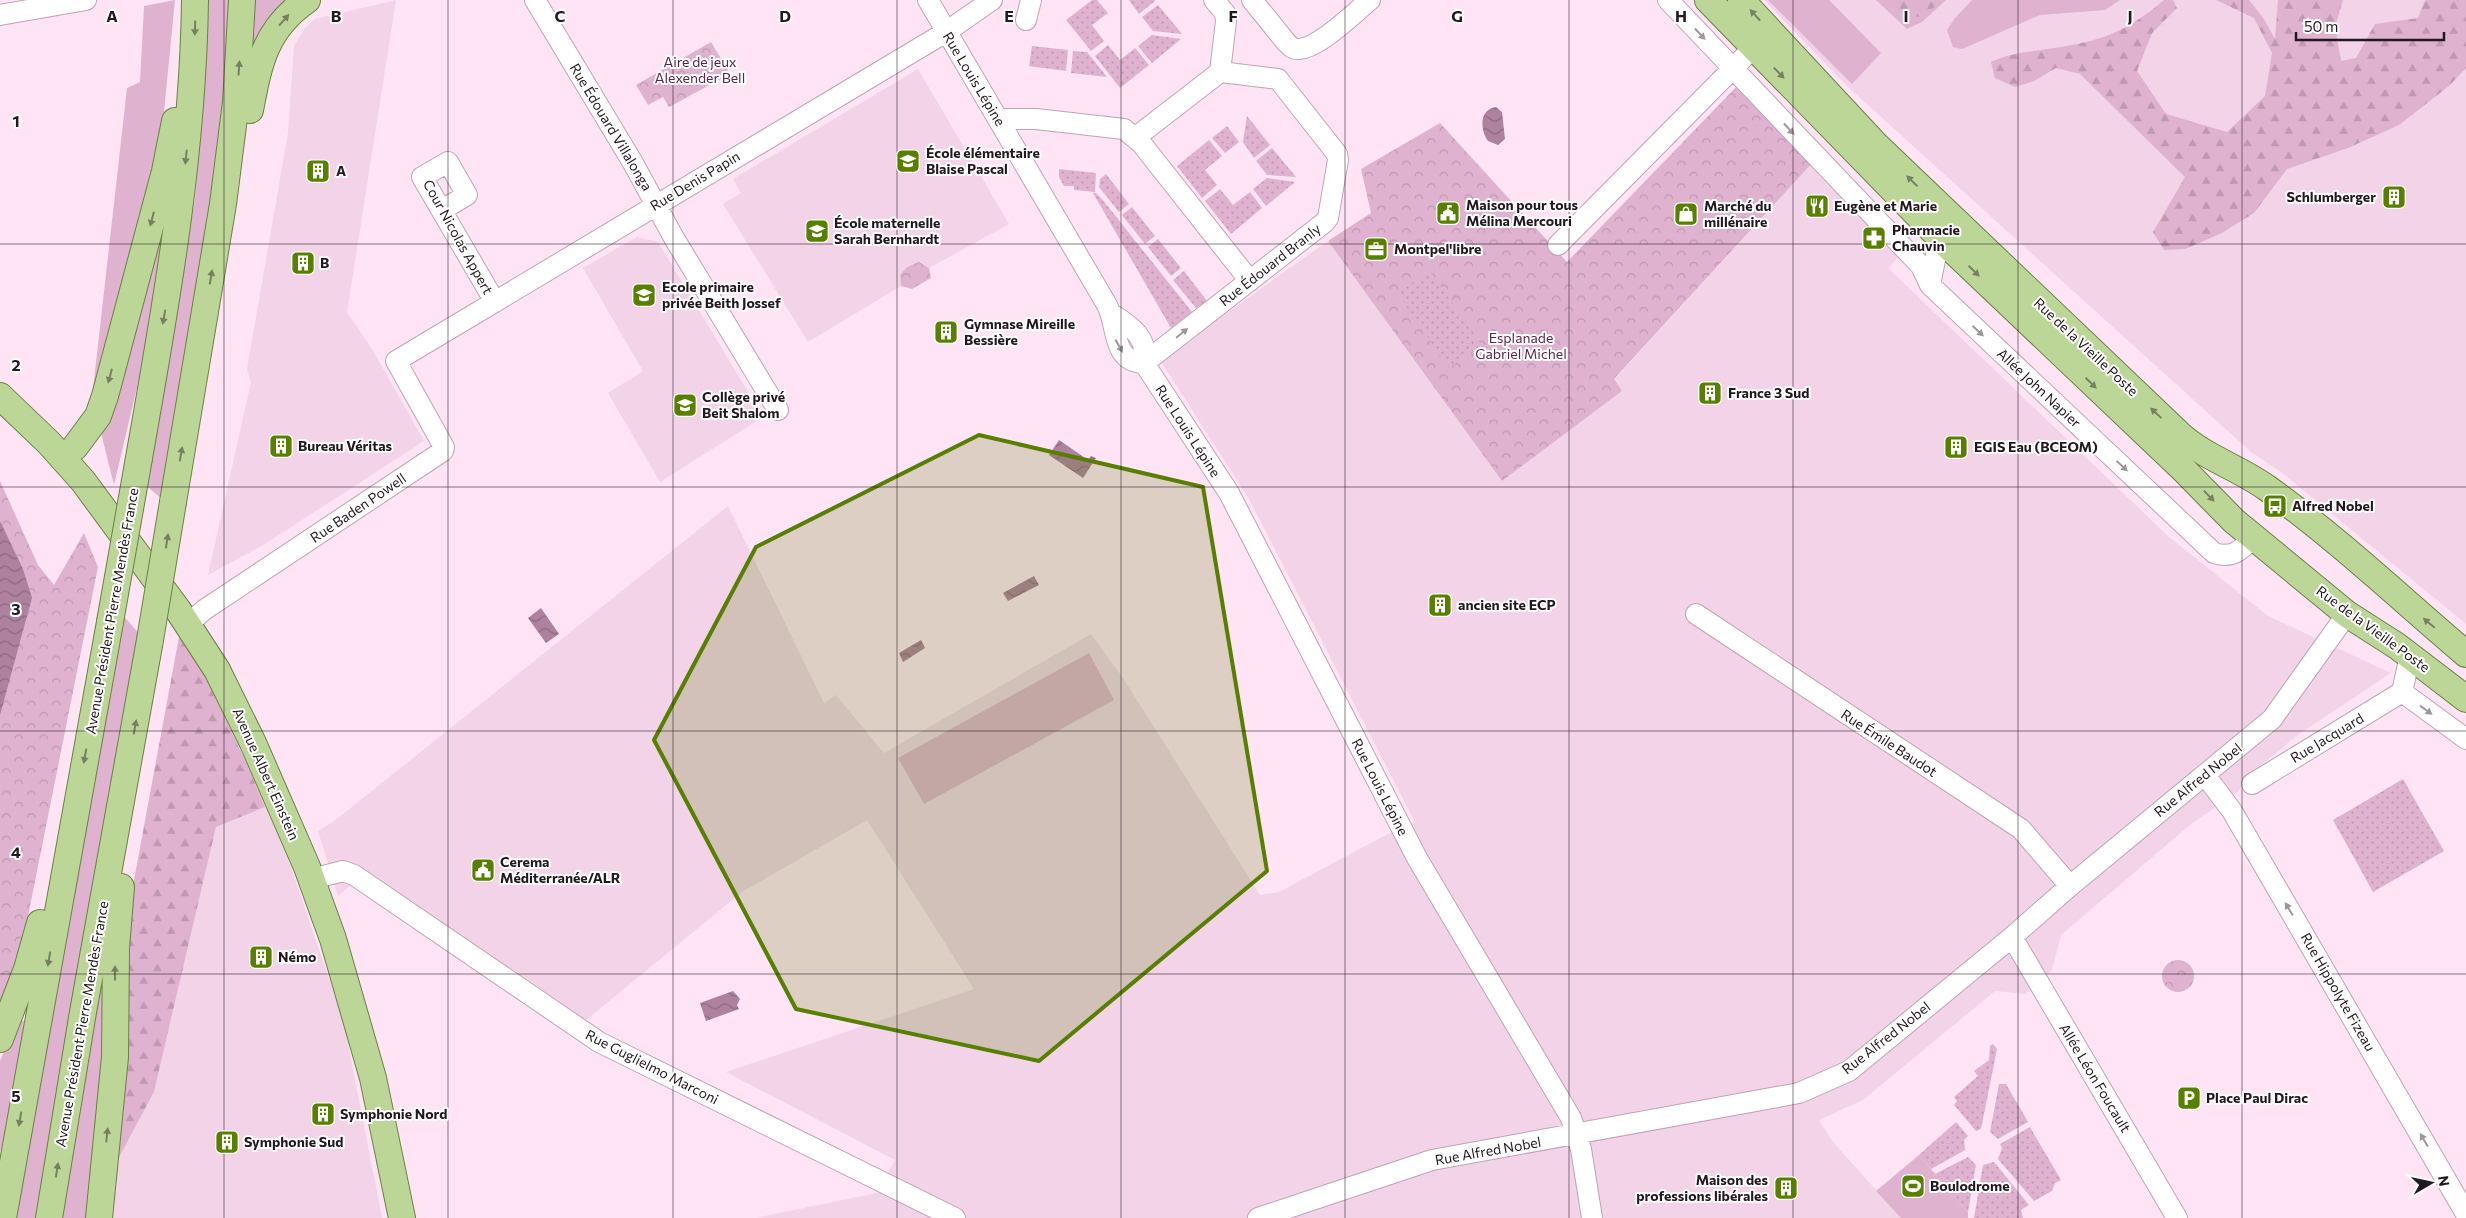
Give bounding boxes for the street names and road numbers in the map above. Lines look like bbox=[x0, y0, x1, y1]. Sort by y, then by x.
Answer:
street label: Rue Louis Lépine bbox=[940, 29, 1009, 129]
street label: Rue Édouard Villalonga bbox=[567, 60, 656, 194]
street label: Rue Denis Papin bbox=[647, 147, 743, 214]
street label: Cour Nicolas Appert bbox=[420, 177, 497, 297]
street label: Rue Édouard Branly bbox=[1216, 220, 1324, 309]
street label: Rue de la Vieille Poste bbox=[2031, 294, 2142, 399]
street label: Allée John Napier bbox=[1994, 345, 2085, 431]
street label: Rue Louis Lépine bbox=[1152, 381, 1225, 480]
street label: Rue Baden Powell bbox=[307, 469, 409, 546]
street label: Avenue Président Pierre Mendès France bbox=[81, 486, 142, 735]
street label: Rue de la Vieille Poste bbox=[2313, 582, 2433, 676]
street label: Avenue Albert Einstein bbox=[230, 705, 303, 843]
street label: Rue Émile Baudot bbox=[1838, 705, 1941, 780]
street label: Rue Jacquard bbox=[2287, 709, 2366, 766]
street label: Rue Louis Lépine bbox=[1349, 735, 1412, 838]
street label: Rue Alfred Nobel bbox=[2151, 739, 2245, 820]
street label: Avenue Président Pierre Mendès France bbox=[51, 899, 112, 1148]
street label: Rue Hippolyte Fizeau bbox=[2298, 930, 2379, 1054]
street label: Rue Alfred Nobel bbox=[1838, 998, 1933, 1077]
street label: Allée Léon Foucault bbox=[2056, 1020, 2135, 1135]
street label: Rue Guglielmo Marconi bbox=[583, 1026, 722, 1108]
street label: Rue Alfred Nobel bbox=[1433, 1133, 1542, 1168]

